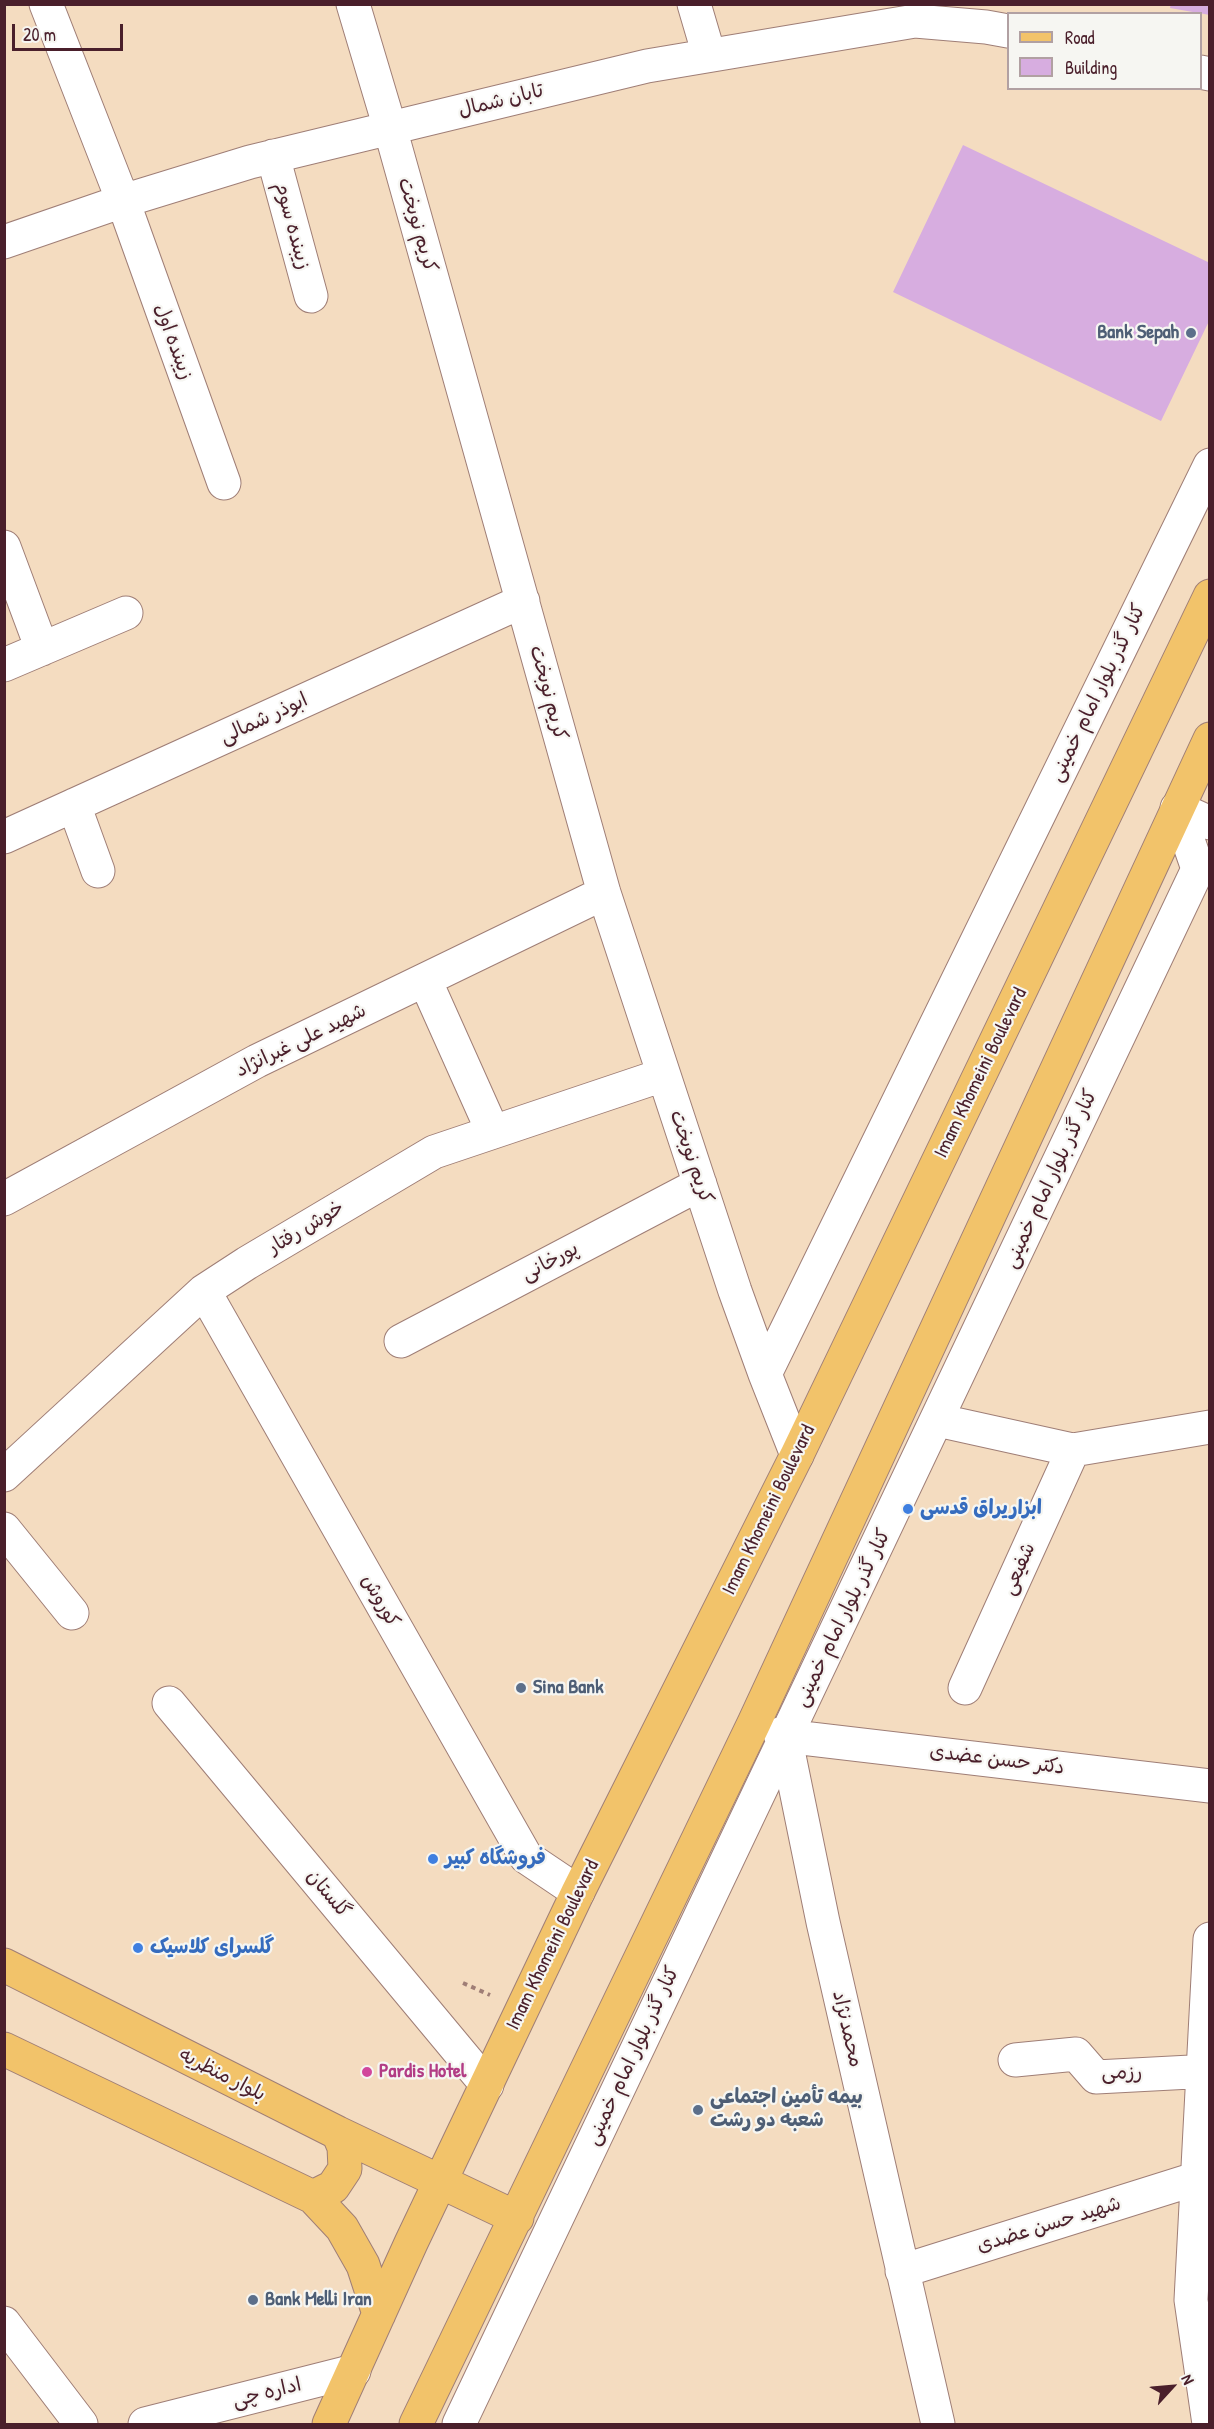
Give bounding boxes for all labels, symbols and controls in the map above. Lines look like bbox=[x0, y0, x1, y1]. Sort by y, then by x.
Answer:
scale bar bbox=[15, 12, 126, 50]
legend bbox=[1007, 12, 1202, 90]
text: 20 m bbox=[23, 22, 56, 47]
text: Road bbox=[1065, 25, 1095, 50]
text: Building bbox=[1065, 55, 1117, 80]
street label: تابان شمال bbox=[456, 79, 546, 123]
street label: کریم نوبخت bbox=[392, 175, 442, 275]
street label: زیبنده سوم bbox=[269, 180, 315, 272]
street label: زیبنده اول bbox=[148, 301, 198, 383]
place label: Bank Sepah bbox=[1097, 321, 1179, 345]
marker: Bank Sepah bbox=[1184, 326, 1198, 340]
street label: کنار گذر بلوار امام خمینی bbox=[1044, 600, 1152, 786]
street label: کریم نوبخت bbox=[524, 643, 572, 743]
street label: ابوذر شمالی bbox=[216, 688, 312, 750]
street label: Imam Khomeini Boulevard bbox=[929, 984, 1033, 1162]
street label: شهید علی غبرانژاد bbox=[232, 999, 370, 1083]
street label: کنار گذر بلوار امام خمینی bbox=[999, 1086, 1103, 1272]
street label: کریم نوبخت bbox=[664, 1107, 718, 1207]
street label: خوش رفتار bbox=[263, 1196, 349, 1260]
street label: پورخانی bbox=[517, 1237, 583, 1287]
street label: Imam Khomeini Boulevard bbox=[717, 1421, 821, 1599]
place label: ابزاریراق قدسی bbox=[920, 1497, 1042, 1521]
marker: ابزاریراق قدسی bbox=[901, 1502, 915, 1516]
street label: کنار گذر بلوار امام خمینی bbox=[789, 1525, 897, 1711]
street label: شفیعی bbox=[997, 1539, 1041, 1599]
street label: کوروش bbox=[355, 1570, 405, 1632]
place label: Sina Bank bbox=[533, 1676, 603, 1700]
marker: Sina Bank bbox=[514, 1681, 528, 1695]
street label: دکتر حسن عضدی bbox=[928, 1740, 1066, 1780]
place label: فروشگاه کبیر bbox=[445, 1847, 546, 1871]
marker: فروشگاه کبیر bbox=[426, 1852, 440, 1866]
street label: Imam Khomeini Boulevard bbox=[501, 1856, 605, 2034]
street label: گلستان bbox=[301, 1865, 355, 1923]
place label: گلسرای کلاسیک bbox=[150, 1936, 274, 1960]
marker: گلسرای کلاسیک bbox=[131, 1941, 145, 1955]
street label: کنار گذر بلوار امام خمینی bbox=[581, 1963, 685, 2149]
street label: محمدنژاد bbox=[827, 1988, 867, 2070]
street label: بلوار منظریه bbox=[175, 2043, 269, 2107]
place label: Pardis Hotel bbox=[379, 2060, 466, 2084]
street label: رزمی bbox=[1101, 2061, 1143, 2085]
marker: Pardis Hotel bbox=[360, 2065, 374, 2079]
place label: بیمه تأمین اجتماعی شعبه دو رشت bbox=[710, 2086, 863, 2133]
marker: بیمه تأمین اجتماعی شعبه دو رشت bbox=[691, 2103, 705, 2117]
street label: شهید حسن عضدی bbox=[974, 2192, 1124, 2258]
place label: Bank Melli Iran bbox=[265, 2288, 372, 2312]
marker: Bank Melli Iran bbox=[246, 2293, 260, 2307]
north arrow bbox=[1142, 2357, 1202, 2417]
text: N bbox=[1176, 2370, 1200, 2388]
street label: اداره چی bbox=[230, 2373, 304, 2413]

